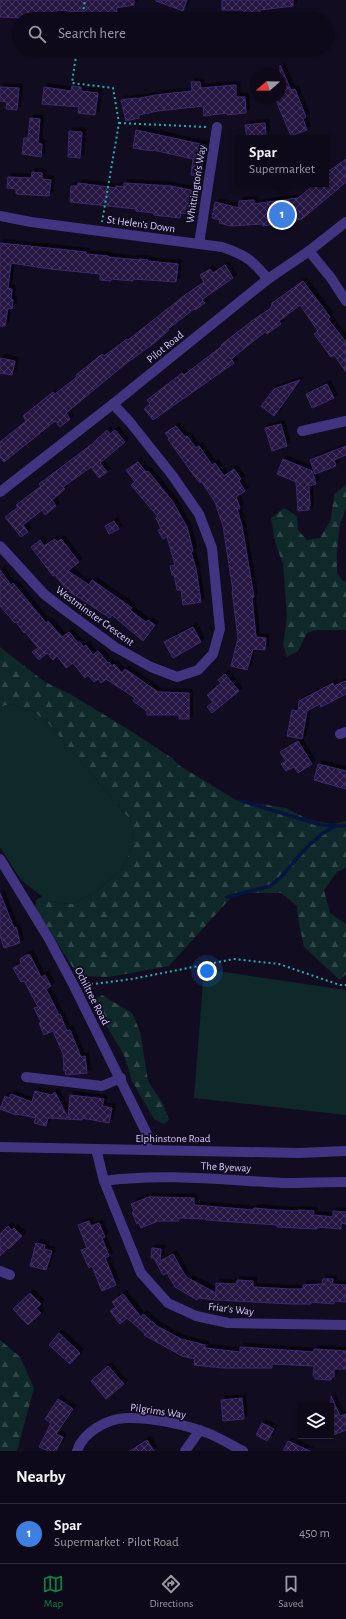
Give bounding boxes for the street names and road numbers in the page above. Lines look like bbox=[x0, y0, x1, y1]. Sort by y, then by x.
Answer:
street label: Whittington's Way bbox=[184, 144, 208, 224]
street label: St Helen's Down bbox=[106, 214, 176, 234]
street label: Pilot Road bbox=[145, 329, 186, 365]
street label: Westminster Crescent bbox=[54, 584, 137, 648]
street label: Ochiltree Road bbox=[73, 965, 111, 1027]
street label: Elphinstone Road bbox=[136, 1133, 211, 1144]
street label: The Byeway bbox=[201, 1160, 252, 1174]
street label: Friar's Way bbox=[208, 1301, 255, 1317]
street label: Pilgrims Way bbox=[129, 1402, 187, 1420]

